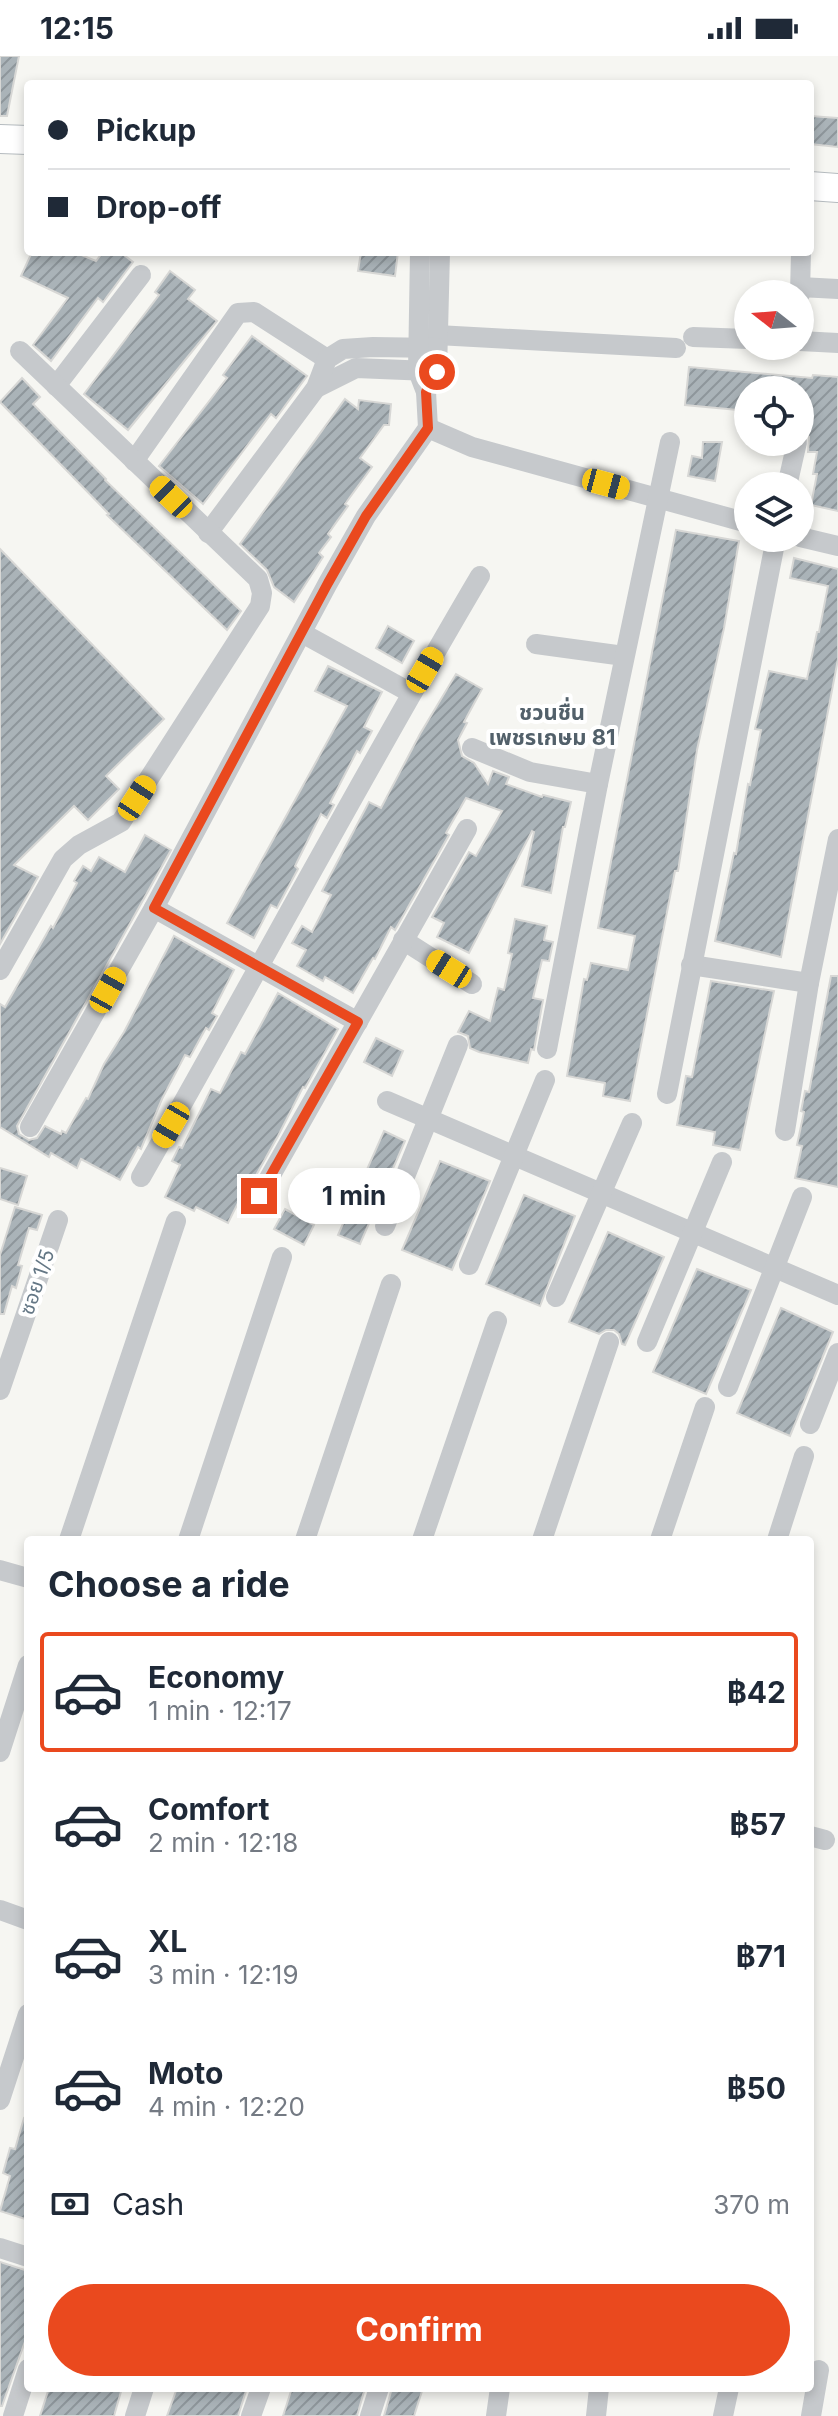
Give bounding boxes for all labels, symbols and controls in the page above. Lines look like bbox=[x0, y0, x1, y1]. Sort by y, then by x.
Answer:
text: 12:15 bbox=[40, 10, 114, 46]
text: Pickup bbox=[96, 112, 196, 148]
text: Drop-off bbox=[96, 189, 222, 225]
north arrow bbox=[734, 280, 814, 360]
map controls bbox=[734, 280, 814, 552]
route start bbox=[419, 354, 455, 390]
button: locate bbox=[734, 376, 814, 456]
car bbox=[580, 466, 632, 502]
car bbox=[145, 472, 197, 522]
button: layers bbox=[734, 472, 814, 552]
car bbox=[403, 643, 447, 697]
district label: ชวนชื่น เพชรเกษม 81 bbox=[488, 697, 616, 750]
car bbox=[114, 771, 160, 825]
car bbox=[422, 946, 476, 992]
car bbox=[86, 963, 130, 1017]
car bbox=[149, 1098, 193, 1152]
callout: 1 min bbox=[287, 1168, 419, 1224]
route end bbox=[241, 1178, 277, 1214]
text: 1 min bbox=[322, 1180, 386, 1211]
street label: ซอย 1/5 bbox=[15, 1246, 59, 1318]
text: Choose a ride bbox=[48, 1562, 290, 1606]
icon: car bbox=[52, 1656, 124, 1728]
text: Economy bbox=[148, 1659, 284, 1695]
text: ฿42 bbox=[727, 1674, 786, 1710]
text: 1 min · 12:17 bbox=[148, 1695, 292, 1726]
icon: car bbox=[52, 1788, 124, 1860]
text: Comfort bbox=[148, 1791, 269, 1827]
text: ฿57 bbox=[730, 1806, 786, 1842]
text: 2 min · 12:18 bbox=[148, 1827, 298, 1858]
icon: car bbox=[52, 1920, 124, 1992]
text: XL bbox=[148, 1923, 187, 1959]
text: ฿71 bbox=[736, 1938, 786, 1974]
text: 3 min · 12:19 bbox=[148, 1959, 299, 1990]
icon: car bbox=[52, 2052, 124, 2124]
text: Moto bbox=[148, 2055, 223, 2091]
text: ฿50 bbox=[727, 2070, 786, 2106]
text: 4 min · 12:20 bbox=[148, 2091, 305, 2122]
icon: cash bbox=[48, 2182, 92, 2226]
text: Cash bbox=[112, 2186, 184, 2222]
text: 370 m bbox=[713, 2189, 790, 2220]
button: Confirm bbox=[48, 2284, 790, 2376]

